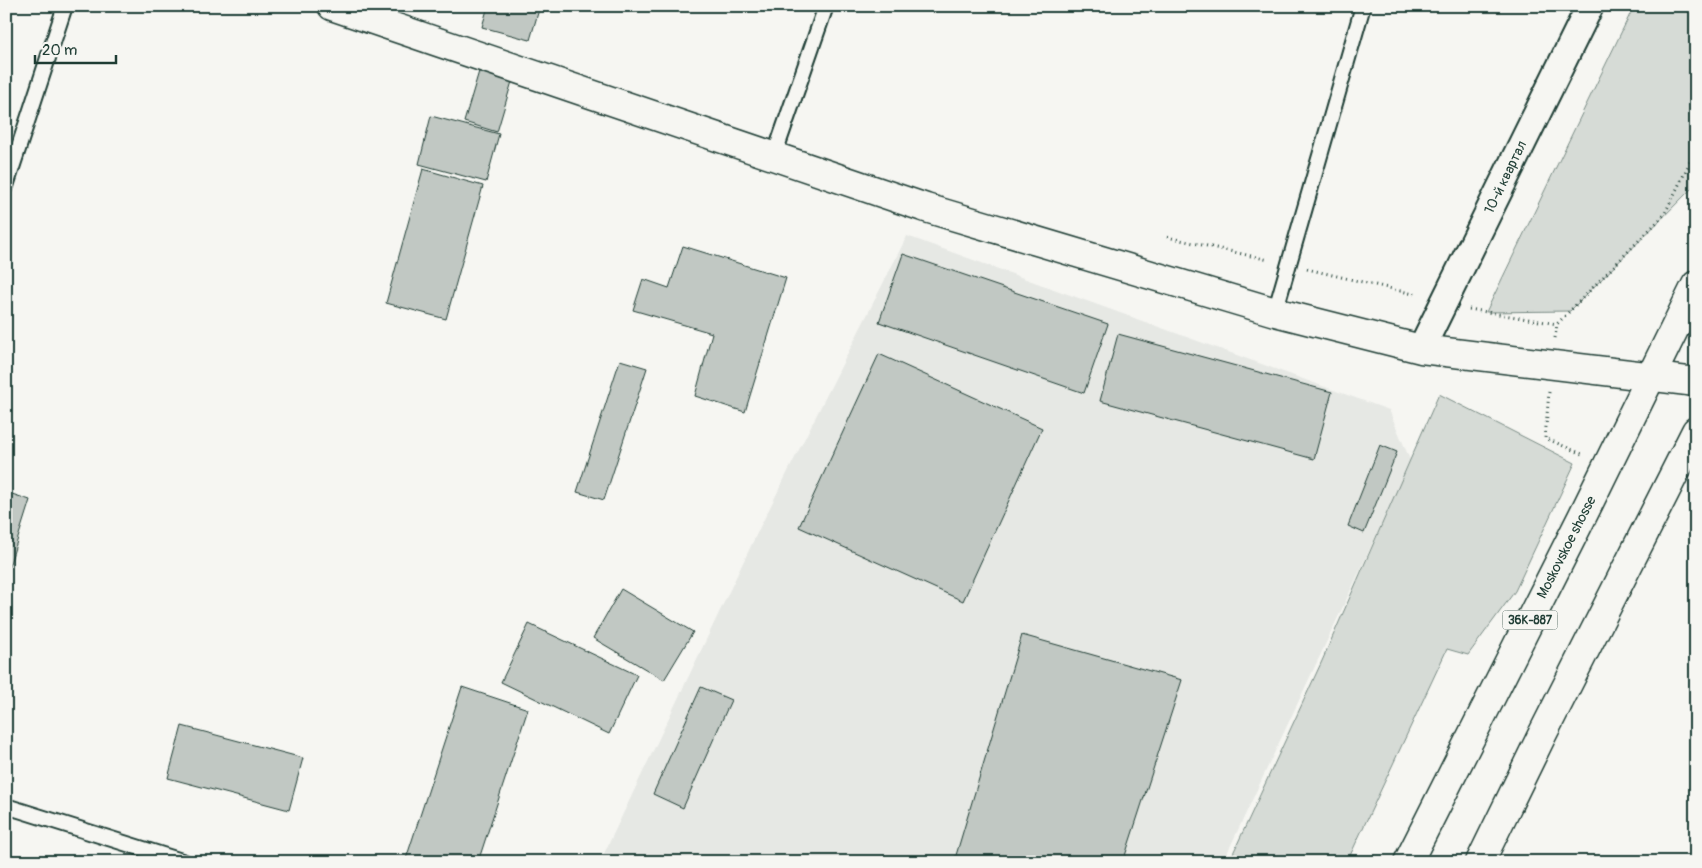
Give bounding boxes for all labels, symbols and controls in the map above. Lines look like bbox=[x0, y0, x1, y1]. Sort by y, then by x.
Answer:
scale bar bbox=[35, 32, 116, 64]
text: 20 m bbox=[42, 41, 77, 60]
street label: 10-й квартал bbox=[1481, 138, 1530, 216]
street label: Moskovskoe shosse bbox=[1533, 493, 1600, 601]
road number: 36К-887 bbox=[1502, 610, 1558, 630]

